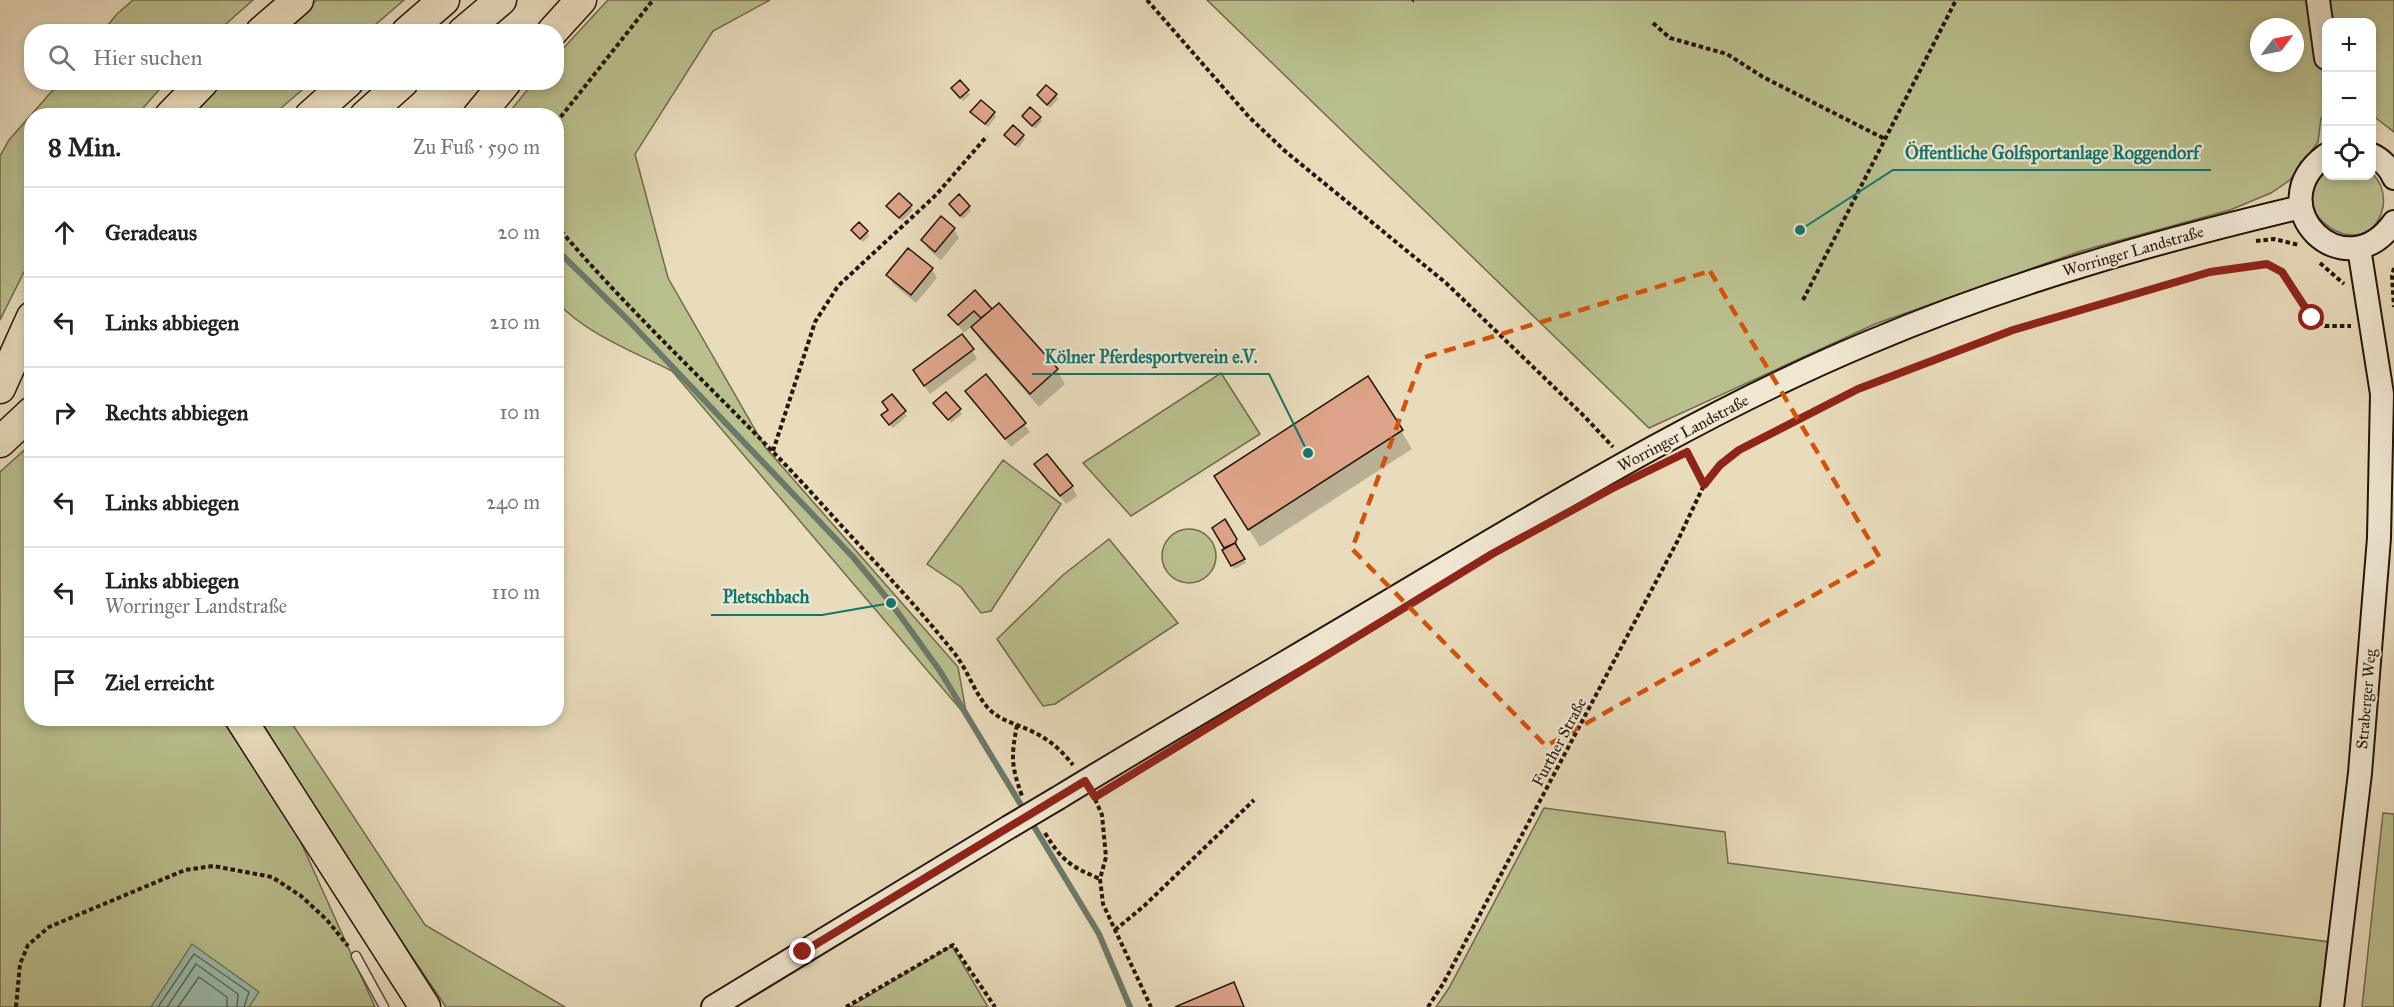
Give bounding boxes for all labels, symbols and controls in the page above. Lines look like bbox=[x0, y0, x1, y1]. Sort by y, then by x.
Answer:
north arrow bbox=[2250, 18, 2304, 72]
map controls bbox=[2322, 18, 2376, 180]
button: + bbox=[2322, 18, 2376, 72]
search box bbox=[24, 24, 564, 90]
icon: search bbox=[45, 41, 78, 74]
text: Hier suchen bbox=[93, 44, 202, 71]
button: − bbox=[2322, 72, 2376, 126]
button: locate bbox=[2322, 126, 2376, 180]
text: 8 Min. bbox=[48, 131, 121, 163]
callout: Öffentliche Golfsportanlage Roggendorf bbox=[1893, 134, 2211, 170]
text: Zu Fuß · 590 m bbox=[413, 135, 540, 159]
text: Öffentliche Golfsportanlage Roggendorf bbox=[1905, 141, 2202, 165]
icon: ahead bbox=[48, 216, 81, 249]
text: Geradeaus bbox=[105, 219, 197, 246]
text: 20 m bbox=[497, 220, 540, 244]
street label: Worringer Landstraße bbox=[2060, 222, 2206, 281]
route start bbox=[2298, 304, 2324, 330]
icon: left bbox=[48, 306, 81, 339]
text: Links abbiegen bbox=[105, 309, 239, 336]
text: 210 m bbox=[490, 310, 540, 334]
callout: Kölner Pferdesportverein e.V. bbox=[1032, 338, 1269, 374]
text: Kölner Pferdesportverein e.V. bbox=[1045, 346, 1258, 369]
street label: Worringer Landstraße bbox=[1614, 390, 1753, 476]
icon: right bbox=[48, 396, 81, 429]
text: Rechts abbiegen bbox=[105, 399, 248, 426]
text: 10 m bbox=[499, 400, 540, 424]
icon: left bbox=[48, 486, 81, 519]
text: Links abbiegen bbox=[105, 489, 239, 516]
text: 240 m bbox=[486, 490, 540, 514]
text: Links abbiegen bbox=[105, 567, 239, 594]
icon: left bbox=[48, 576, 81, 609]
callout: Pletschbach bbox=[711, 579, 822, 615]
text: 110 m bbox=[492, 580, 540, 604]
text: Pletschbach bbox=[722, 586, 811, 608]
text: Worringer Landstraße bbox=[105, 594, 287, 618]
street label: Straberger Weg bbox=[2352, 648, 2381, 750]
icon: arrive bbox=[48, 666, 81, 699]
text: Ziel erreicht bbox=[105, 669, 214, 696]
street label: Further Straße bbox=[1528, 694, 1591, 790]
route end bbox=[789, 938, 815, 964]

